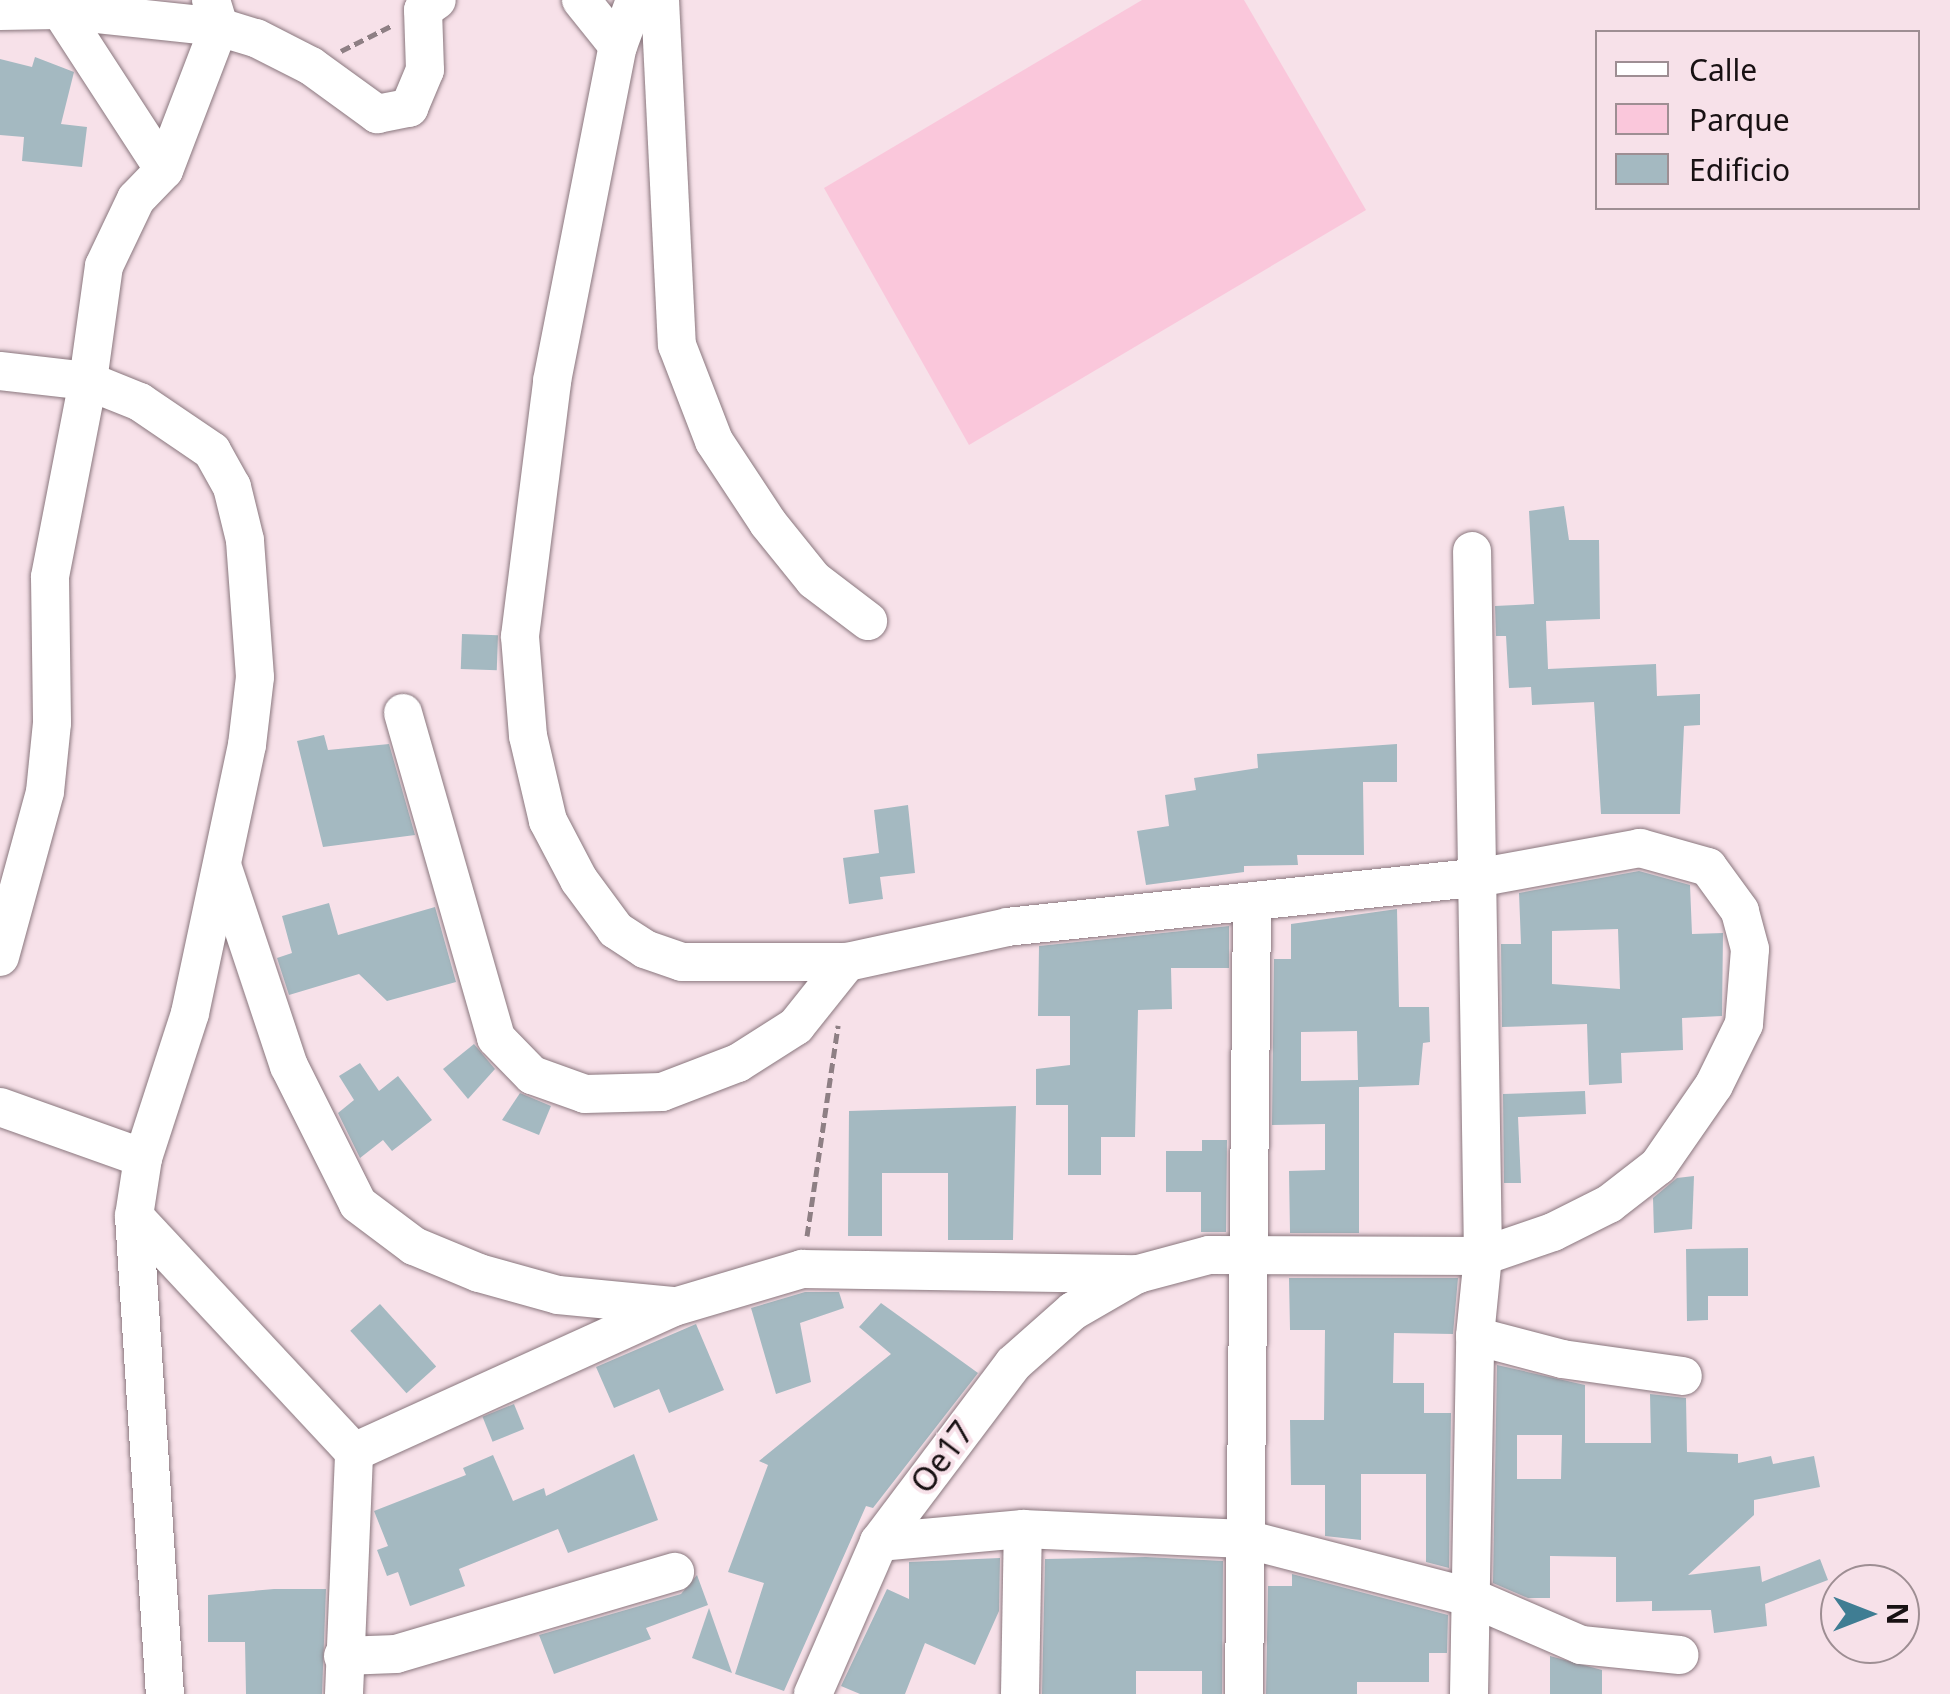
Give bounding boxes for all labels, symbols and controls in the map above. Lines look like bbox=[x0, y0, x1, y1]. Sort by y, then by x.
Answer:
legend bbox=[1595, 30, 1920, 210]
text: Calle bbox=[1689, 49, 1757, 90]
text: Parque bbox=[1689, 99, 1790, 140]
text: Edificio bbox=[1689, 149, 1790, 190]
street label: Oe17 bbox=[903, 1414, 981, 1500]
north arrow bbox=[1820, 1564, 1920, 1664]
text: N bbox=[1879, 1603, 1917, 1625]

